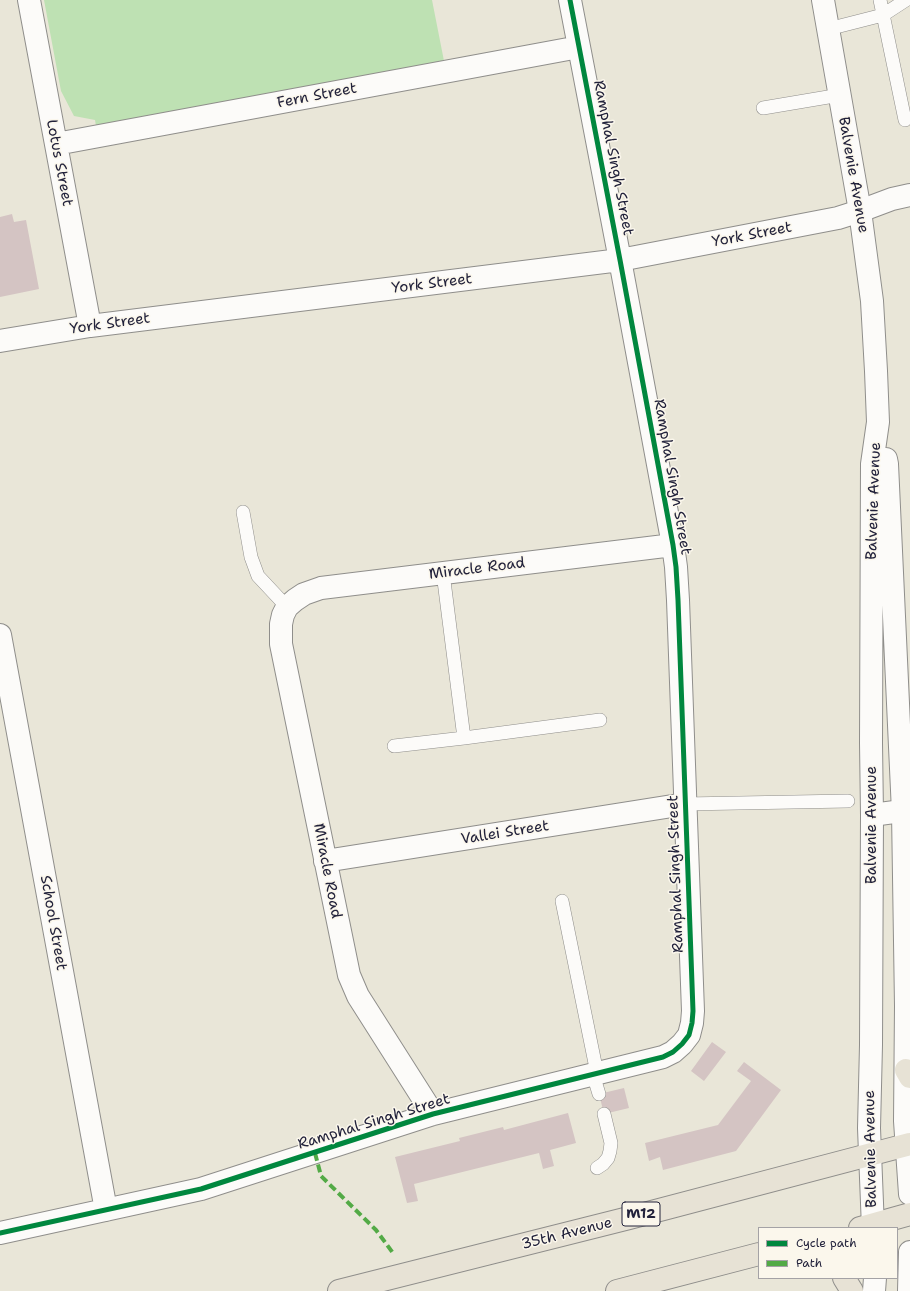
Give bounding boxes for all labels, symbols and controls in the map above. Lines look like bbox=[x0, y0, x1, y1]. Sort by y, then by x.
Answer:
street label: Fern Street bbox=[276, 79, 358, 113]
street label: Ramphal Singh Street bbox=[589, 79, 637, 237]
street label: Balvenie Avenue bbox=[834, 115, 872, 235]
street label: Lotus Street bbox=[42, 118, 76, 208]
street label: York Street bbox=[711, 218, 793, 252]
street label: York Street bbox=[391, 270, 473, 298]
street label: York Street bbox=[69, 309, 151, 339]
street label: Ramphal Singh Street bbox=[649, 398, 695, 556]
street label: Balvenie Avenue bbox=[863, 442, 885, 560]
street label: Miracle Road bbox=[428, 554, 526, 584]
street label: Balvenie Avenue bbox=[863, 766, 881, 884]
street label: Ramphal Singh Street bbox=[664, 795, 688, 953]
street label: Vallei Street bbox=[460, 817, 550, 849]
street label: Miracle Road bbox=[309, 822, 345, 920]
street label: School Street bbox=[36, 874, 70, 972]
street label: Ramphal Singh Street bbox=[296, 1090, 452, 1154]
street label: Balvenie Avenue bbox=[861, 1090, 881, 1208]
road number: M12 bbox=[622, 1202, 660, 1226]
street label: 35th Avenue bbox=[520, 1214, 614, 1254]
legend bbox=[758, 1227, 898, 1279]
text: Cycle path bbox=[796, 1235, 857, 1251]
text: Path bbox=[796, 1255, 822, 1271]

